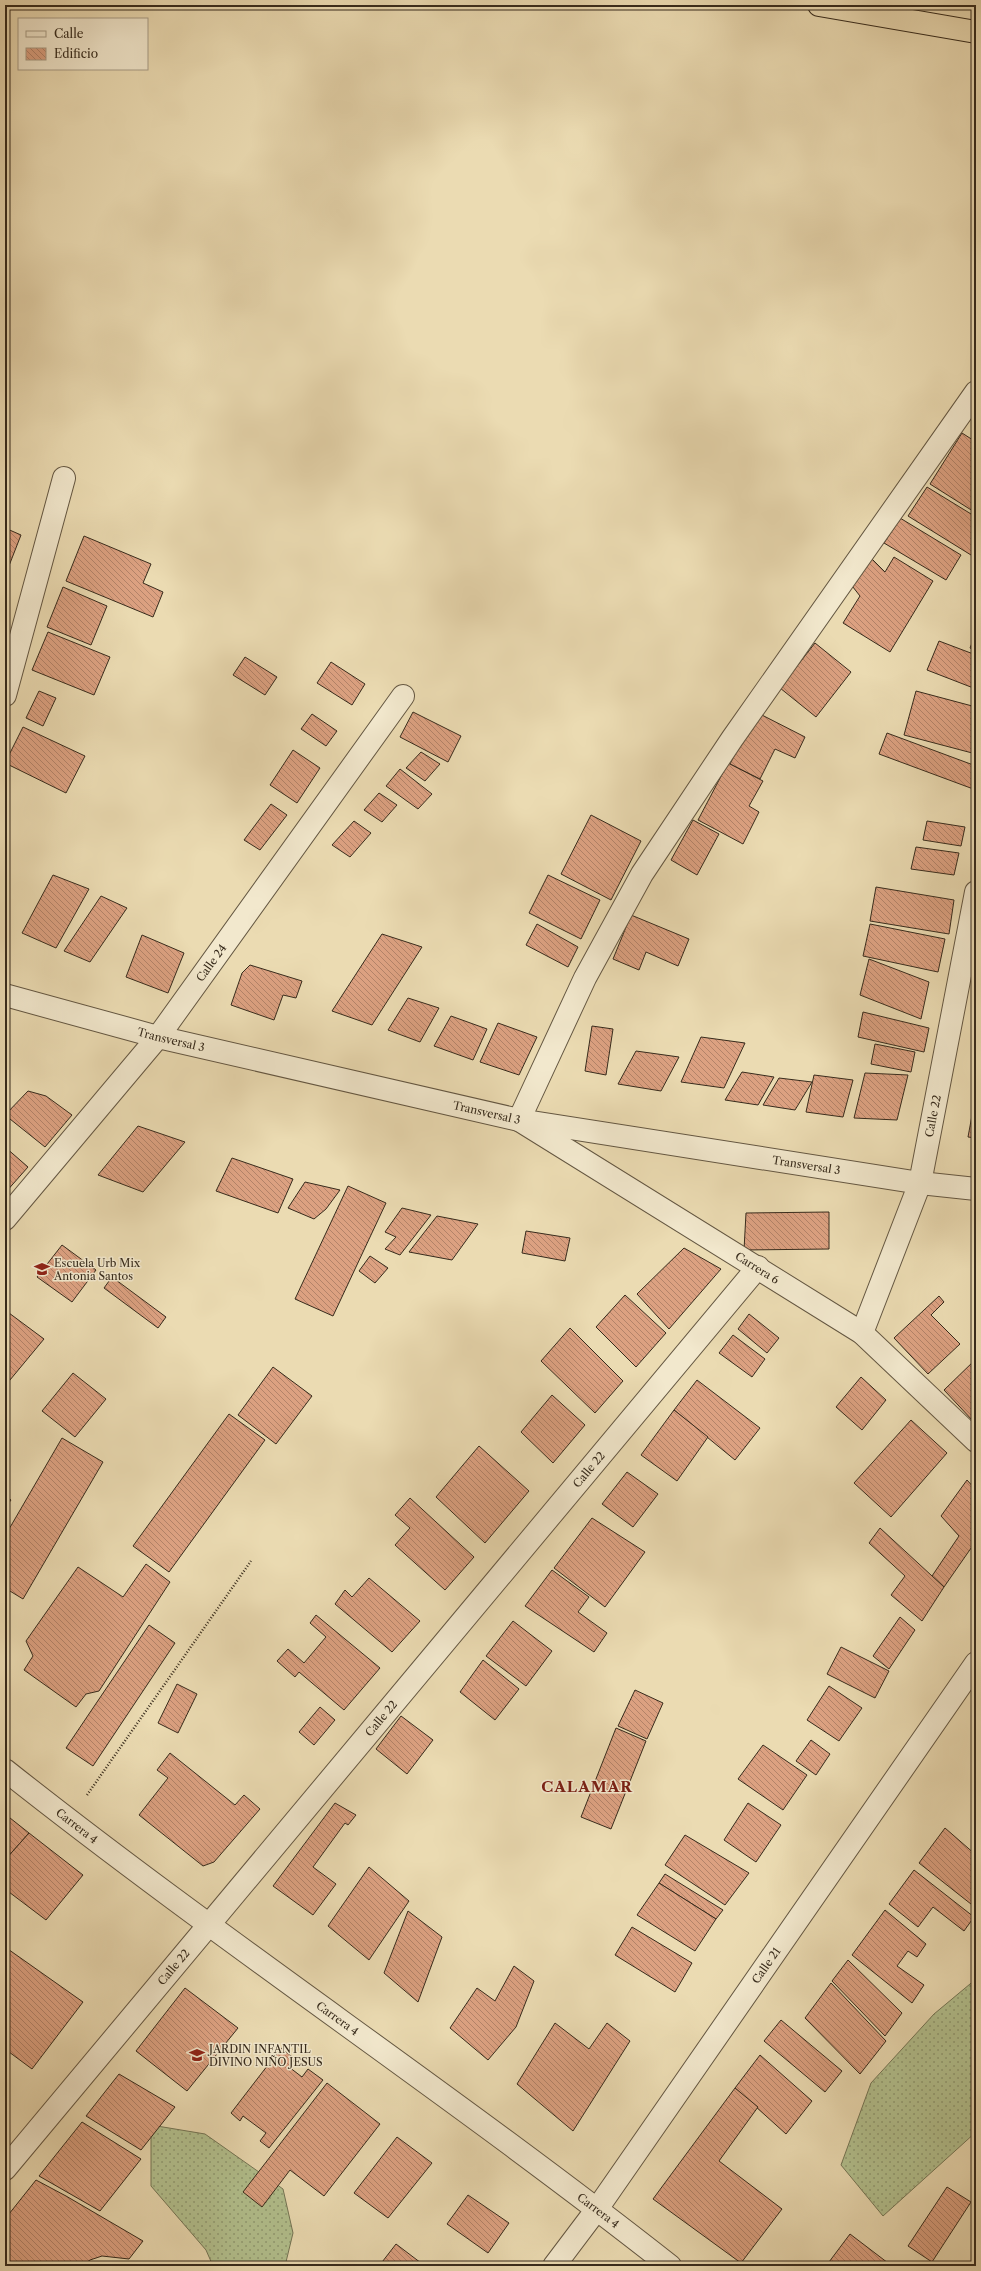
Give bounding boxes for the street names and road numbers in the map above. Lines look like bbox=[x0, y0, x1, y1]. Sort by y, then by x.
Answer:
street label: Calle 24 bbox=[193, 942, 229, 984]
street label: Transversal 3 bbox=[136, 1025, 206, 1055]
street label: Calle 22 bbox=[922, 1094, 944, 1138]
street label: Transversal 3 bbox=[452, 1098, 522, 1127]
street label: Transversal 3 bbox=[771, 1153, 842, 1177]
street label: Carrera 6 bbox=[733, 1249, 782, 1287]
street label: Calle 22 bbox=[570, 1449, 608, 1491]
street label: Calle 22 bbox=[362, 1698, 400, 1739]
street label: Carrera 4 bbox=[53, 1805, 101, 1846]
street label: Calle 21 bbox=[749, 1944, 784, 1986]
street label: Calle 22 bbox=[155, 1946, 193, 1988]
street label: Carrera 4 bbox=[313, 1998, 361, 2038]
street label: Carrera 4 bbox=[575, 2190, 622, 2231]

